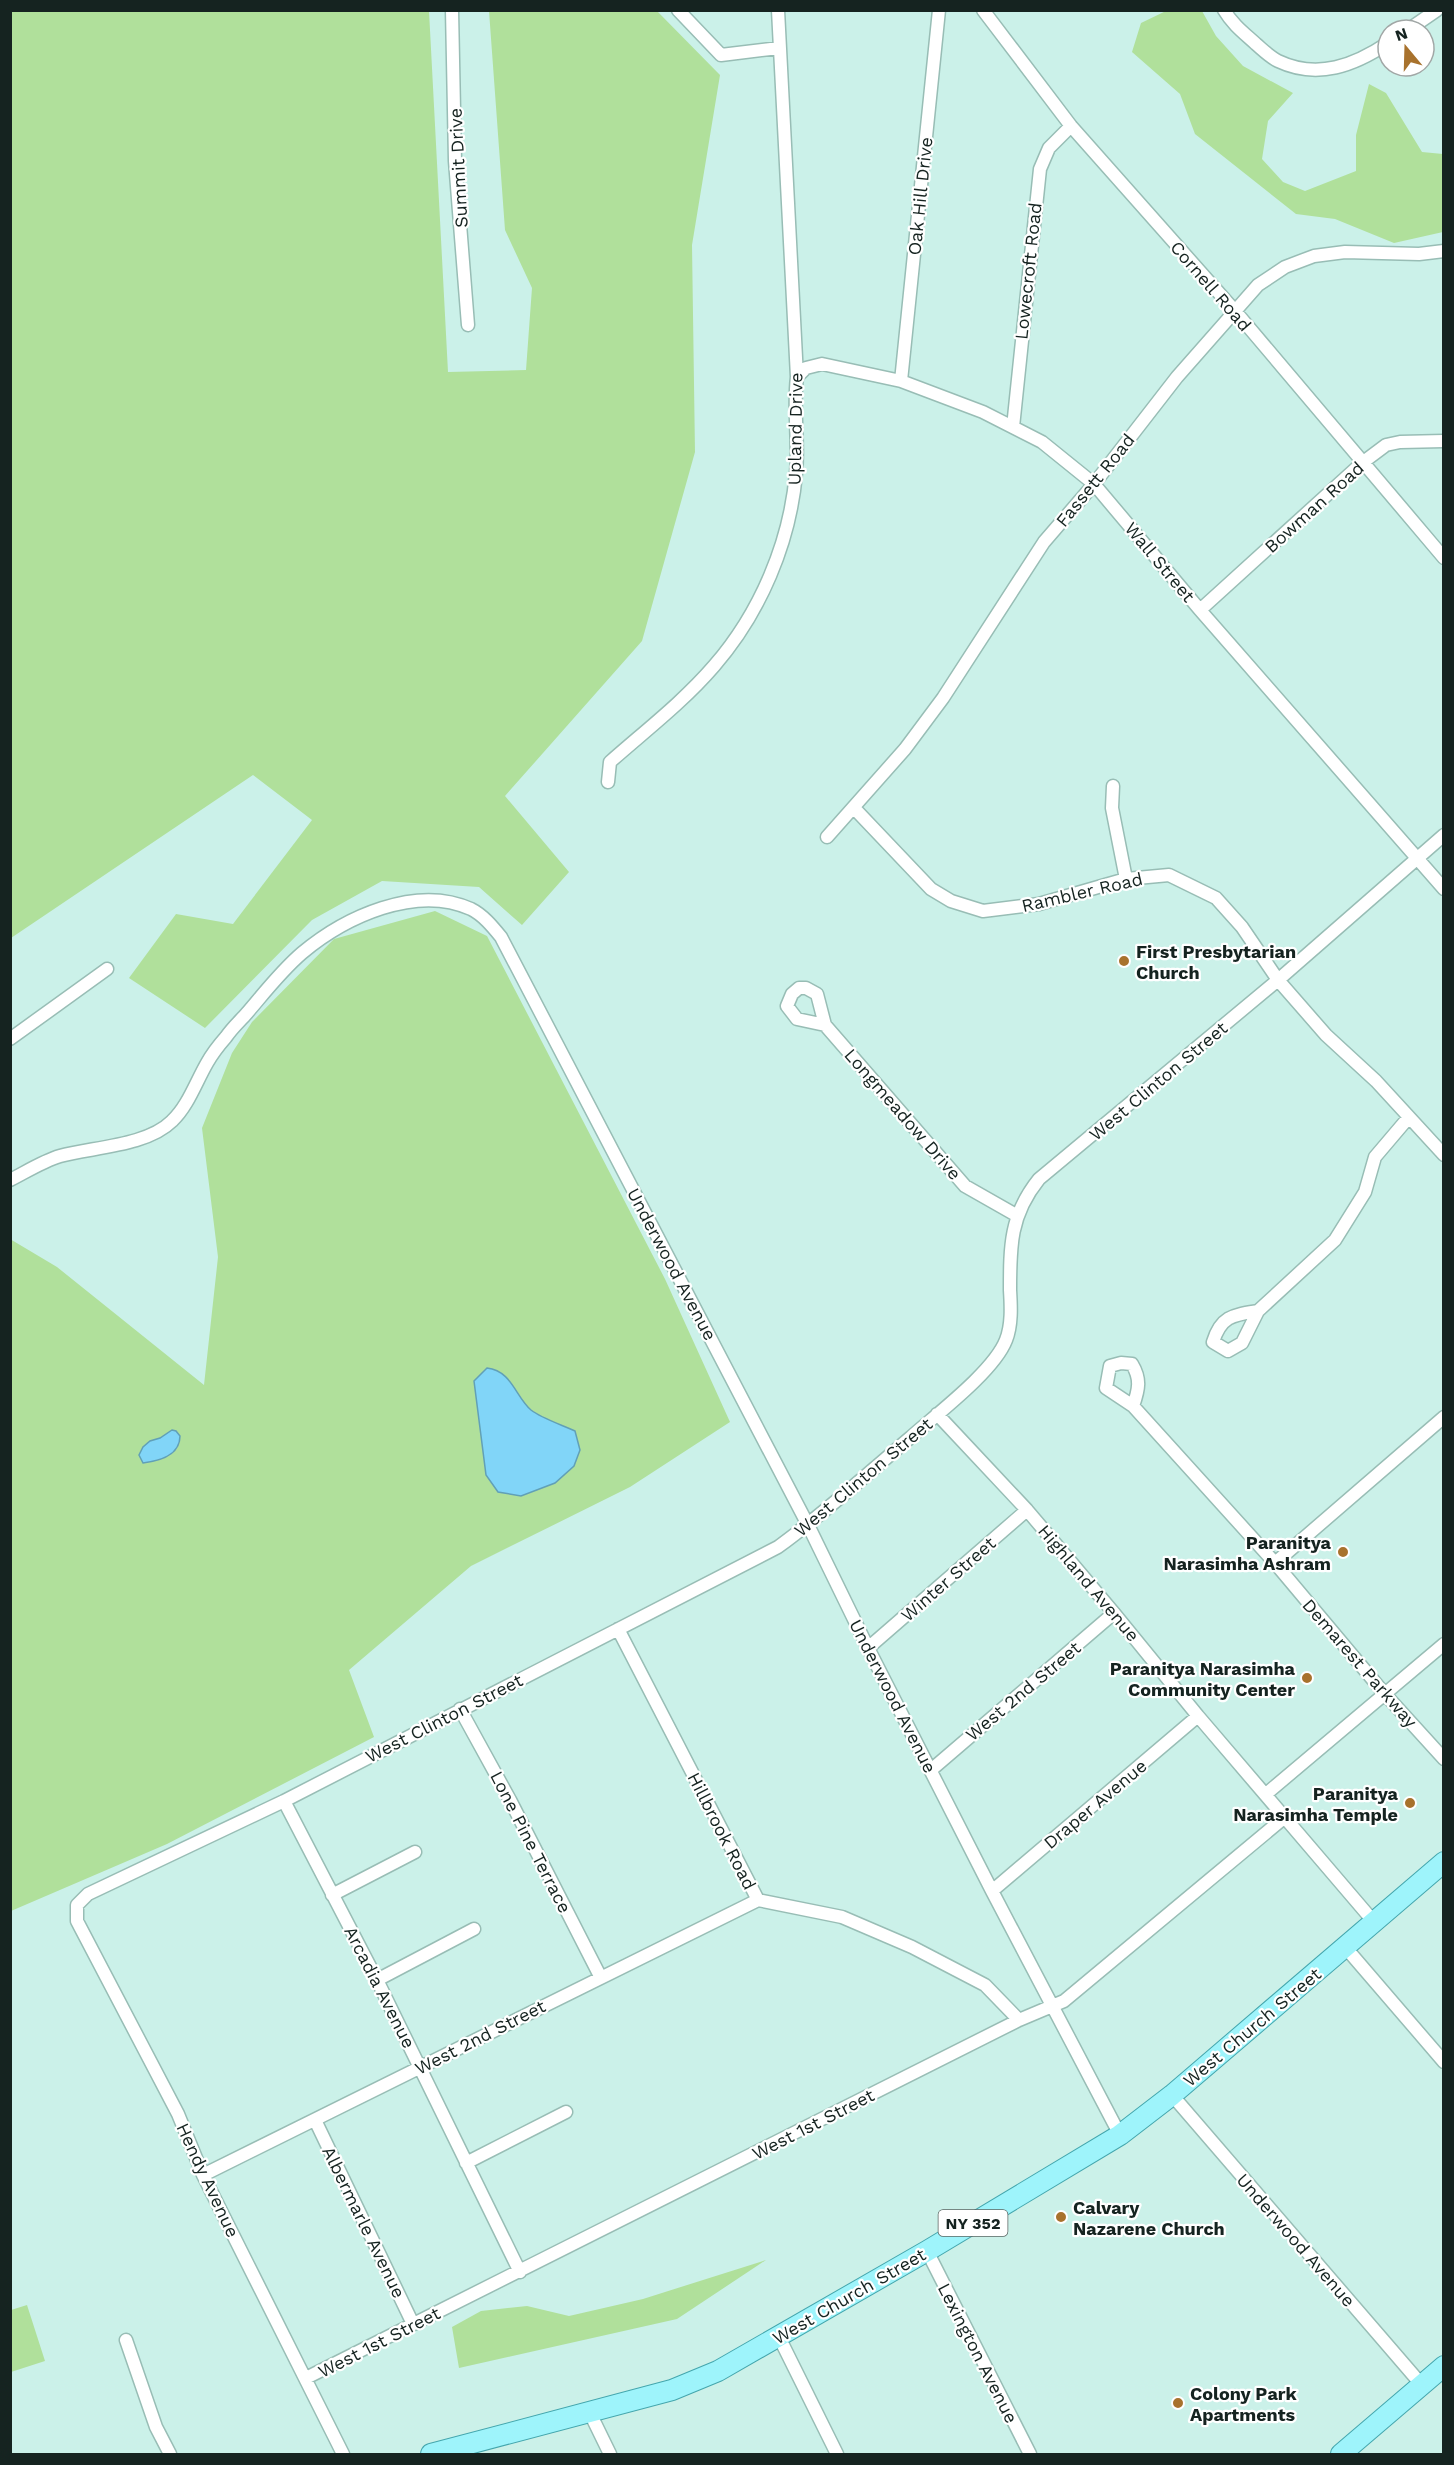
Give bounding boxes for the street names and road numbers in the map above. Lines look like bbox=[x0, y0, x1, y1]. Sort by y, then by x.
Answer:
street label: Summit Drive bbox=[444, 107, 472, 229]
street label: Oak Hill Drive bbox=[903, 136, 937, 256]
street label: Lowecroft Road bbox=[1010, 201, 1046, 341]
street label: Cornell Road bbox=[1166, 237, 1256, 335]
street label: Upland Drive bbox=[784, 372, 806, 486]
street label: Fassett Road bbox=[1051, 429, 1139, 531]
street label: Bowman Road bbox=[1260, 457, 1368, 557]
street label: Wall Street bbox=[1121, 518, 1200, 606]
street label: Rambler Road bbox=[1019, 868, 1145, 916]
street label: West Clinton Street bbox=[1085, 1017, 1232, 1145]
street label: Longmeadow Drive bbox=[840, 1044, 966, 1184]
street label: Underwood Avenue bbox=[623, 1184, 721, 1344]
street label: West Clinton Street bbox=[790, 1413, 937, 1541]
street label: Highland Avenue bbox=[1034, 1520, 1144, 1646]
street label: Winter Street bbox=[896, 1532, 1000, 1626]
street label: Demarest Parkway bbox=[1298, 1594, 1422, 1732]
street label: Underwood Avenue bbox=[845, 1616, 941, 1776]
street label: West 2nd Street bbox=[961, 1637, 1085, 1745]
street label: West Clinton Street bbox=[362, 1669, 527, 1767]
street label: Draper Avenue bbox=[1039, 1755, 1151, 1853]
street label: Lone Pine Terrace bbox=[486, 1768, 576, 1916]
street label: Hillbrook Road bbox=[683, 1769, 761, 1893]
street label: Arcadia Avenue bbox=[340, 1922, 420, 2052]
street label: West Church Street bbox=[1179, 1963, 1326, 2091]
street label: West 2nd Street bbox=[411, 1995, 549, 2079]
street label: West 1st Street bbox=[748, 2084, 878, 2164]
street label: Hendy Avenue bbox=[172, 2119, 244, 2241]
street label: Albermarle Avenue bbox=[318, 2143, 410, 2301]
street label: Underwood Avenue bbox=[1232, 2169, 1360, 2311]
road number: NY 352 bbox=[938, 2210, 1008, 2236]
street label: West Church Street bbox=[769, 2243, 930, 2348]
street label: Lexington Avenue bbox=[934, 2280, 1022, 2426]
street label: West 1st Street bbox=[314, 2302, 444, 2382]

